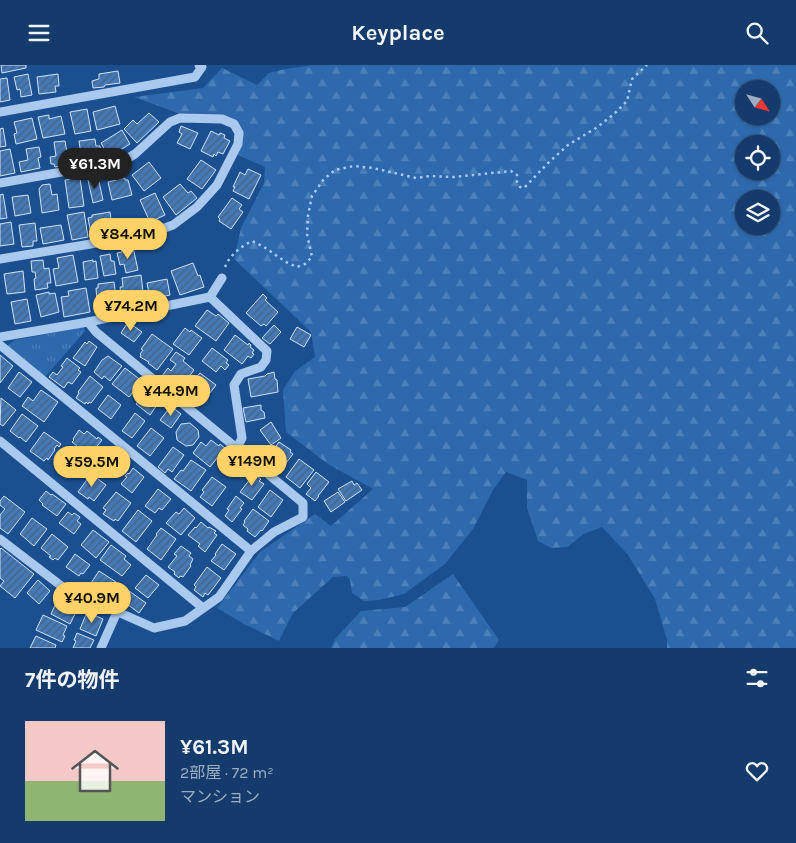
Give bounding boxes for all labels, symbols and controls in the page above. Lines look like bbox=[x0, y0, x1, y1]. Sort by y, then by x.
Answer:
icon: menu bbox=[25, 19, 53, 47]
icon: search bbox=[743, 19, 771, 47]
text: Keyplace bbox=[351, 20, 445, 46]
north arrow bbox=[735, 80, 780, 125]
map controls bbox=[735, 80, 780, 235]
button: locate bbox=[735, 135, 780, 180]
pin: ¥61.3M bbox=[54, 147, 136, 190]
text: ¥61.3M bbox=[69, 154, 121, 173]
button: layers bbox=[735, 190, 780, 235]
pin: ¥84.4M bbox=[87, 217, 169, 260]
text: ¥84.4M bbox=[100, 224, 156, 243]
pin: ¥74.2M bbox=[90, 289, 172, 332]
text: ¥74.2M bbox=[104, 296, 158, 315]
pin: ¥44.9M bbox=[130, 375, 212, 417]
text: ¥44.9M bbox=[143, 381, 199, 400]
pin: ¥59.5M bbox=[51, 445, 133, 488]
pin: ¥149M bbox=[217, 445, 287, 487]
text: ¥149M bbox=[228, 451, 276, 470]
text: ¥59.5M bbox=[64, 452, 120, 471]
pin: ¥40.9M bbox=[51, 581, 133, 624]
text: ¥40.9M bbox=[64, 588, 120, 607]
icon: filters bbox=[743, 664, 771, 692]
text: 7件の物件 bbox=[25, 668, 119, 692]
text: ¥61.3M bbox=[180, 735, 249, 759]
icon: home bbox=[65, 741, 125, 801]
icon: heart bbox=[743, 757, 771, 785]
text: 2部屋 · 72 m² bbox=[180, 763, 274, 782]
text: マンション bbox=[180, 787, 260, 806]

